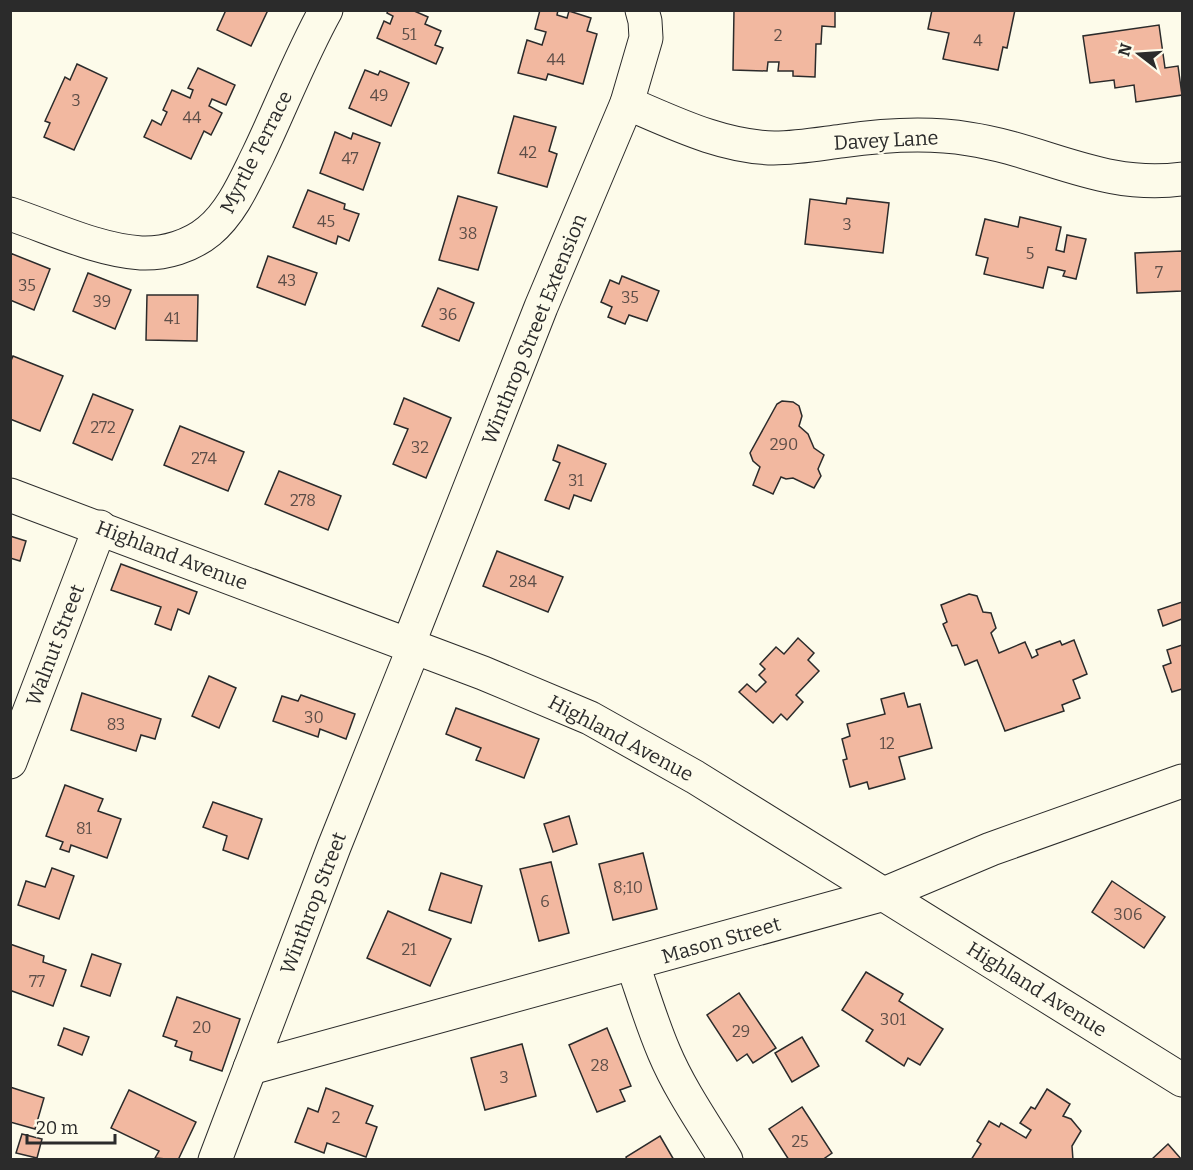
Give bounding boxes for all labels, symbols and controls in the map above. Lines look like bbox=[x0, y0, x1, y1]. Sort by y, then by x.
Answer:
north arrow bbox=[1109, 24, 1169, 84]
house number: 51 bbox=[402, 25, 417, 44]
house number: 2 bbox=[774, 26, 782, 45]
house number: 4 bbox=[973, 31, 983, 50]
text: N bbox=[1114, 41, 1136, 58]
house number: 44 bbox=[547, 50, 566, 69]
house number: 49 bbox=[370, 86, 388, 105]
street label: Myrtle Terrace bbox=[215, 87, 297, 217]
house number: 3 bbox=[71, 91, 81, 110]
house number: 44 bbox=[183, 108, 202, 127]
street label: Davey Lane bbox=[833, 125, 939, 155]
house number: 42 bbox=[519, 143, 537, 162]
house number: 47 bbox=[341, 149, 359, 168]
street label: Winthrop Street Extension bbox=[477, 210, 591, 448]
house number: 45 bbox=[317, 212, 335, 231]
house number: 3 bbox=[842, 215, 852, 234]
house number: 38 bbox=[459, 224, 477, 243]
house number: 5 bbox=[1026, 244, 1034, 263]
house number: 7 bbox=[1155, 263, 1163, 282]
house number: 43 bbox=[278, 271, 296, 290]
house number: 35 bbox=[18, 276, 36, 295]
house number: 35 bbox=[621, 288, 639, 307]
house number: 39 bbox=[93, 292, 111, 311]
house number: 36 bbox=[439, 305, 457, 324]
house number: 41 bbox=[164, 309, 180, 328]
house number: 272 bbox=[90, 418, 116, 437]
house number: 290 bbox=[770, 435, 798, 454]
house number: 32 bbox=[411, 438, 429, 457]
house number: 274 bbox=[191, 449, 218, 468]
house number: 31 bbox=[568, 471, 584, 490]
house number: 278 bbox=[290, 491, 316, 510]
street label: Highland Avenue bbox=[93, 515, 251, 595]
house number: 284 bbox=[509, 572, 537, 591]
street label: Walnut Street bbox=[21, 581, 89, 709]
street label: Highland Avenue bbox=[545, 690, 697, 786]
house number: 30 bbox=[304, 708, 324, 727]
house number: 83 bbox=[107, 715, 125, 734]
house number: 12 bbox=[879, 734, 895, 753]
house number: 81 bbox=[76, 819, 93, 838]
street label: Winthrop Street bbox=[275, 829, 351, 977]
house number: 8;10 bbox=[613, 878, 643, 897]
house number: 6 bbox=[540, 892, 550, 911]
house number: 306 bbox=[1114, 905, 1142, 924]
street label: Mason Street bbox=[659, 912, 783, 968]
street label: Highland Avenue bbox=[963, 936, 1111, 1042]
house number: 21 bbox=[401, 940, 417, 959]
house number: 77 bbox=[29, 972, 45, 991]
house number: 301 bbox=[880, 1010, 906, 1029]
house number: 20 bbox=[193, 1018, 211, 1037]
house number: 29 bbox=[732, 1022, 750, 1041]
house number: 28 bbox=[591, 1056, 609, 1075]
house number: 3 bbox=[499, 1068, 509, 1087]
scale bar bbox=[27, 1107, 116, 1145]
house number: 2 bbox=[332, 1108, 340, 1127]
text: 20 m bbox=[36, 1117, 78, 1139]
house number: 25 bbox=[791, 1132, 809, 1151]

